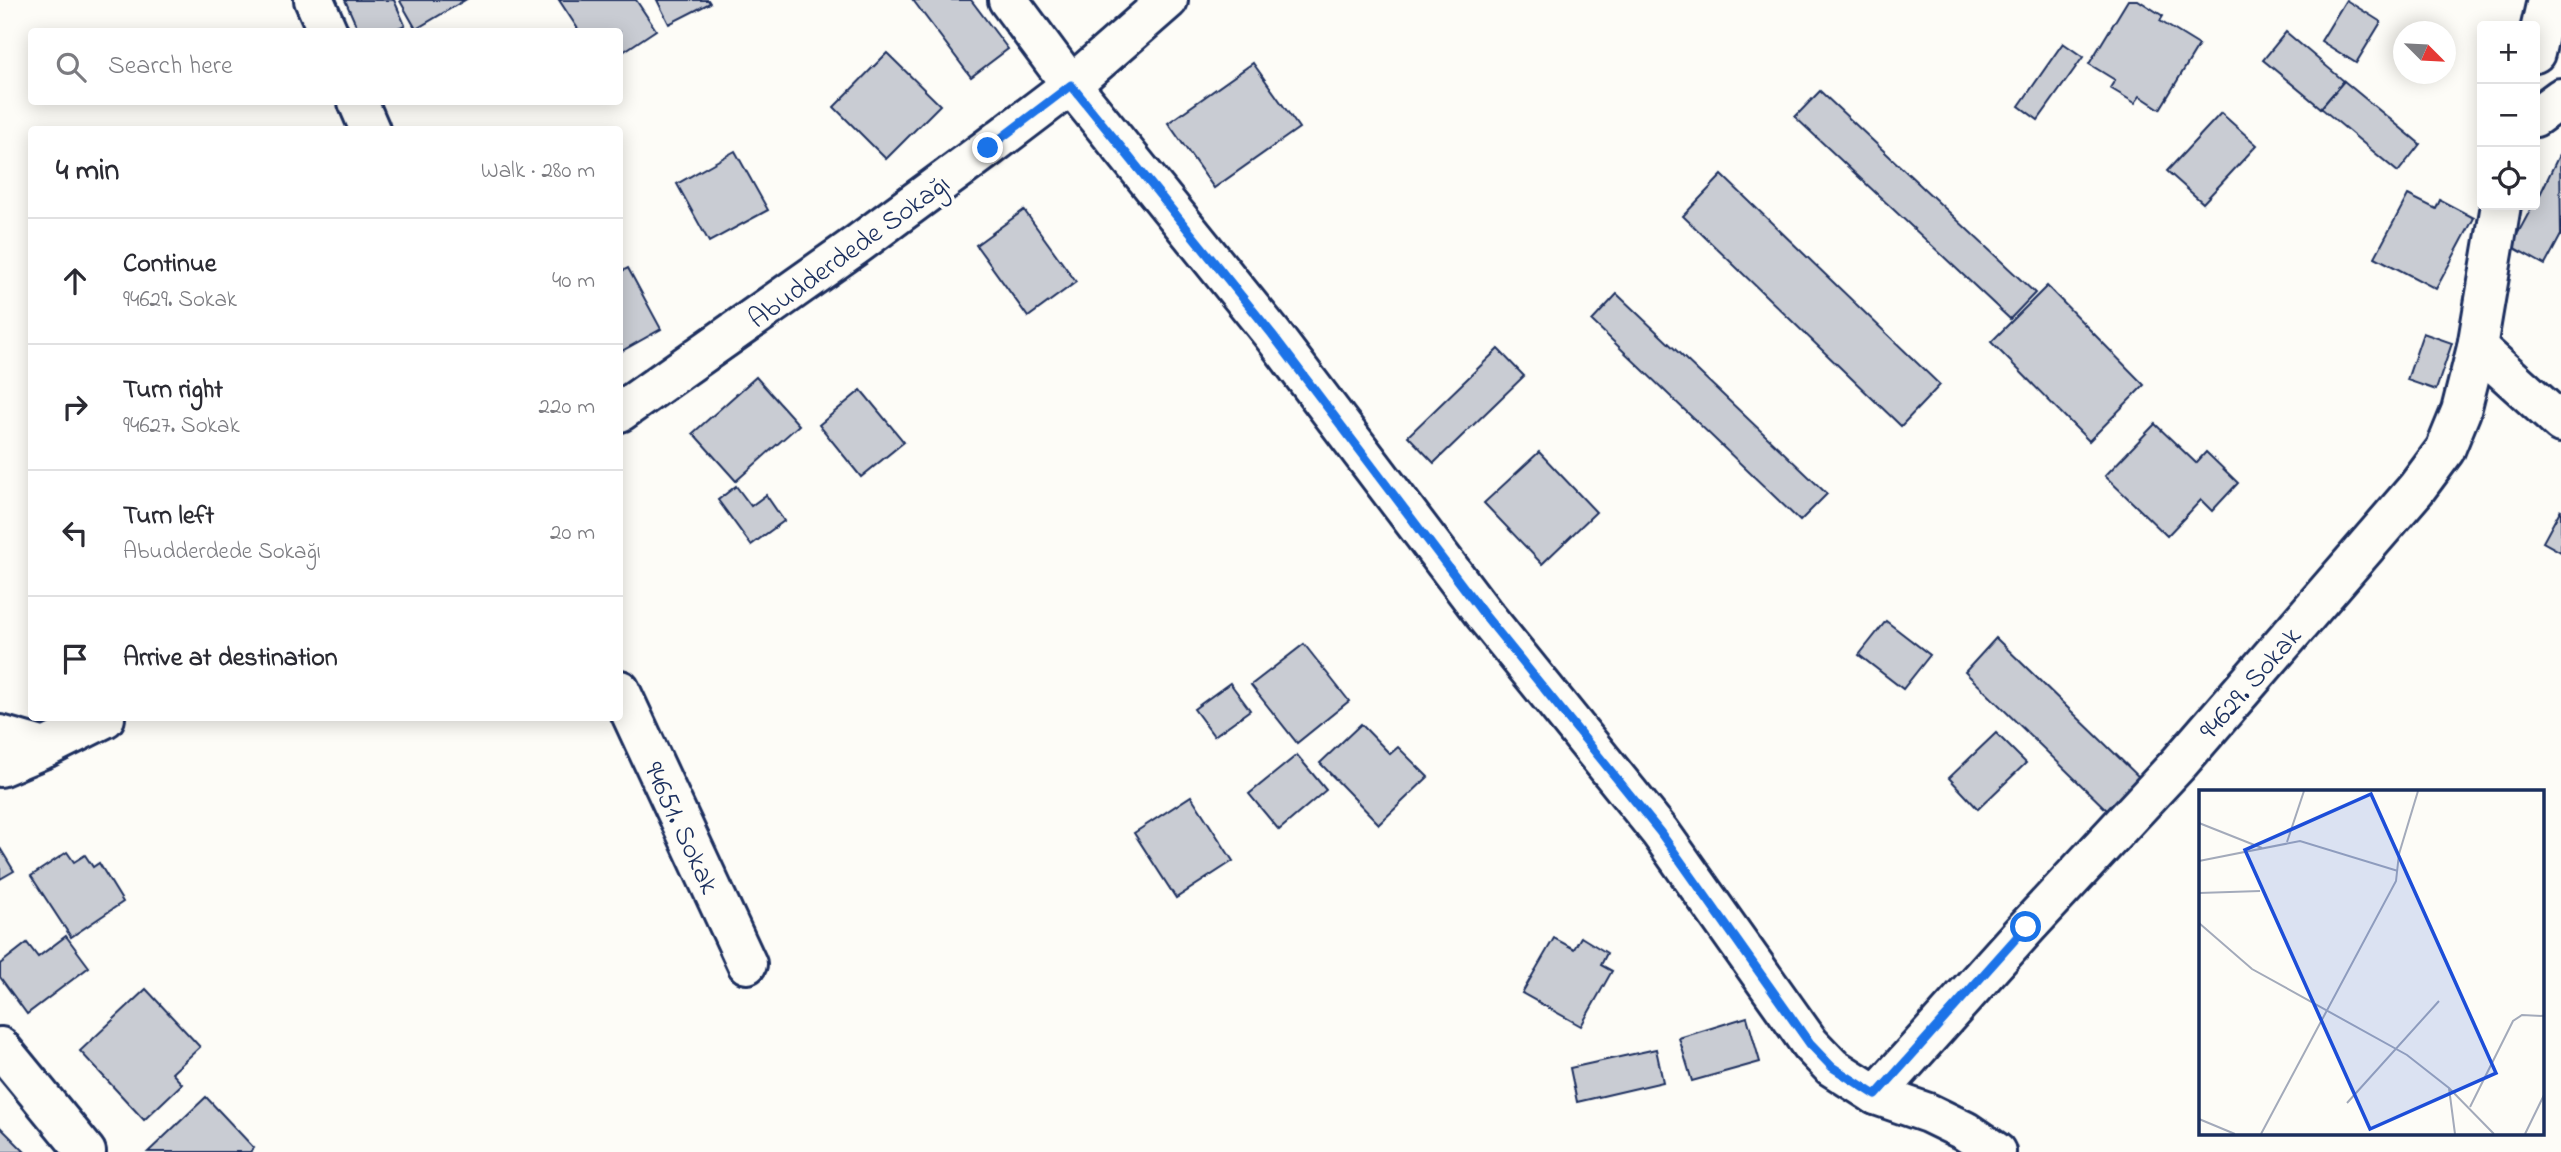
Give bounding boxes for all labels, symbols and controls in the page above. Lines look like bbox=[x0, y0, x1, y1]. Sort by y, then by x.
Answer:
north arrow bbox=[2393, 21, 2456, 84]
map controls bbox=[2477, 21, 2540, 210]
button: + bbox=[2477, 21, 2540, 84]
search box bbox=[28, 28, 623, 105]
icon: search bbox=[52, 48, 90, 86]
text: Search here bbox=[108, 48, 233, 86]
button: − bbox=[2477, 84, 2540, 147]
route end bbox=[972, 132, 1003, 163]
button: locate bbox=[2477, 147, 2540, 210]
text: 4 min bbox=[56, 150, 119, 194]
text: Walk · 280 m bbox=[481, 155, 595, 188]
street label: Abudderdede Sokağı bbox=[741, 165, 960, 340]
text: Continue bbox=[123, 246, 216, 284]
icon: ahead bbox=[56, 262, 94, 300]
text: 40 m bbox=[552, 265, 595, 298]
text: 94629. Sokak bbox=[123, 284, 237, 317]
text: Turn right bbox=[123, 372, 223, 410]
icon: right bbox=[56, 388, 94, 426]
text: 220 m bbox=[539, 391, 595, 424]
text: 94627. Sokak bbox=[123, 410, 239, 443]
text: Turn left bbox=[123, 498, 214, 536]
icon: left bbox=[56, 514, 94, 552]
text: 20 m bbox=[550, 517, 595, 550]
text: Abudderdede Sokağı bbox=[123, 536, 321, 569]
street label: 94629. Sokak bbox=[2191, 618, 2313, 750]
icon: arrive bbox=[56, 640, 94, 678]
text: Arrive at destination bbox=[123, 640, 338, 678]
street label: 94651. Sokak bbox=[631, 756, 729, 902]
inset map bbox=[2199, 790, 2544, 1134]
route start bbox=[2010, 911, 2041, 942]

